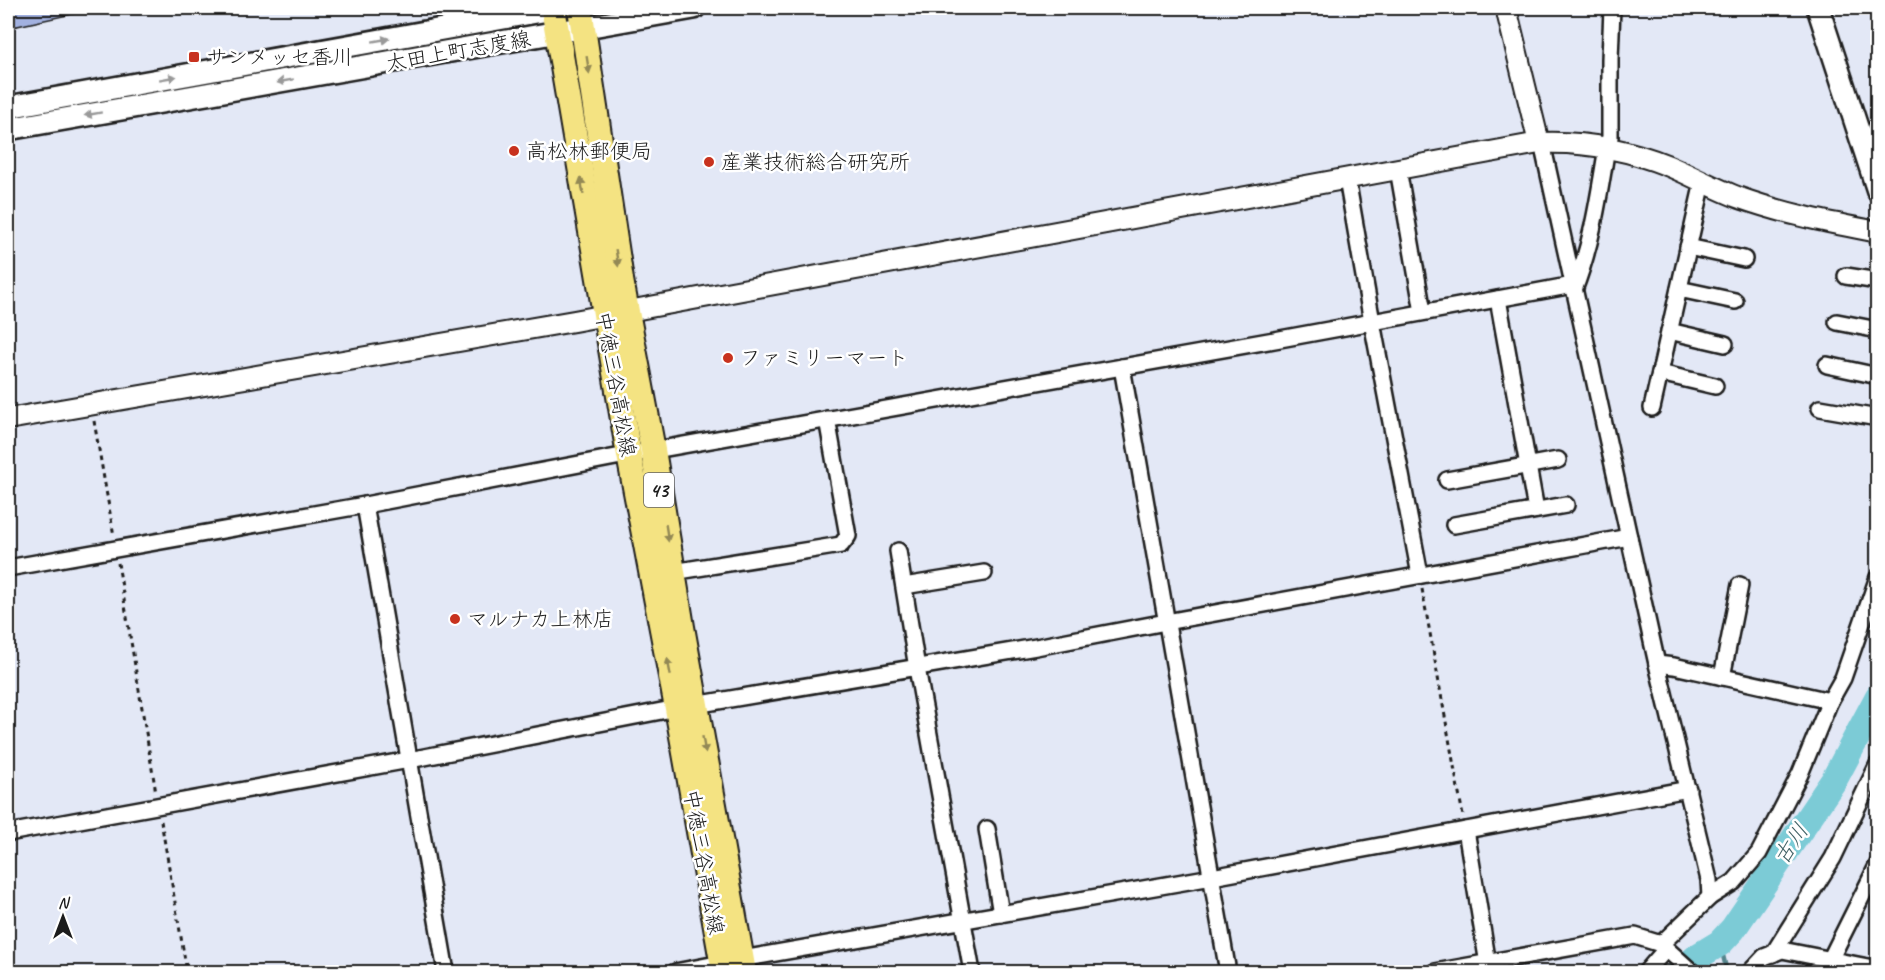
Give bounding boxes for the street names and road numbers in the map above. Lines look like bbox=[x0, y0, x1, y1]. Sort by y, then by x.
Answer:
street label: 太田上町志度線 bbox=[383, 25, 533, 77]
street label: 中徳三谷高松線 bbox=[590, 309, 642, 459]
road number: 43 bbox=[644, 473, 674, 507]
street label: 中徳三谷高松線 bbox=[678, 787, 730, 937]

